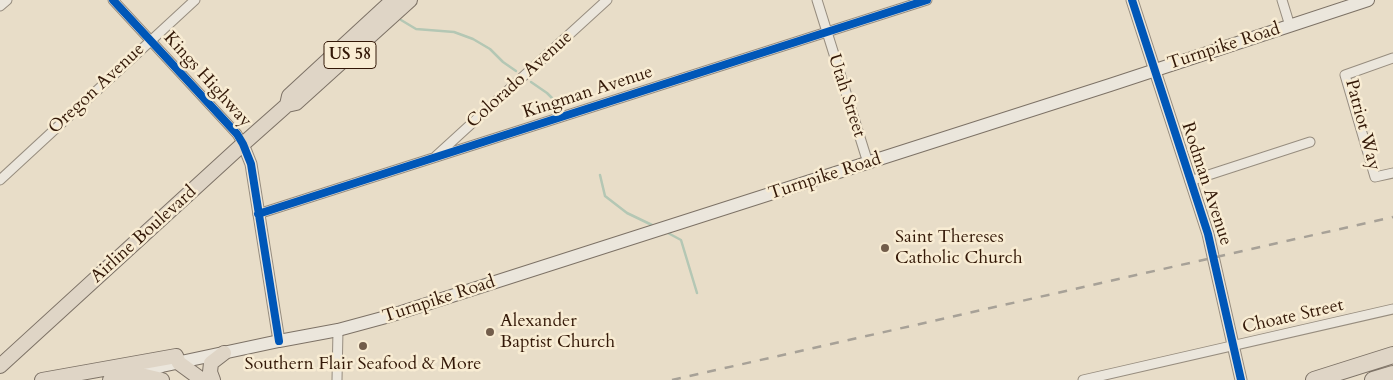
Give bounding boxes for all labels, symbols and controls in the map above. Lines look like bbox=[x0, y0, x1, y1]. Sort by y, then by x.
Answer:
street label: Turnpike Road bbox=[1165, 19, 1283, 75]
street label: Colorado Avenue bbox=[463, 27, 577, 133]
street label: Kings Highway bbox=[158, 28, 256, 132]
street label: Oregon Avenue bbox=[44, 39, 150, 139]
road number: US 58 bbox=[324, 42, 376, 68]
street label: Utah Street bbox=[822, 52, 870, 140]
street label: Kingman Avenue bbox=[520, 62, 656, 124]
street label: Patriot Way bbox=[1340, 77, 1384, 173]
street label: Rodman Avenue bbox=[1176, 120, 1236, 248]
street label: Turnpike Road bbox=[766, 149, 884, 205]
street label: Airline Boulevard bbox=[87, 182, 201, 288]
place label: Saint Thereses Catholic Church bbox=[895, 227, 1023, 270]
marker: Saint Thereses Catholic Church bbox=[879, 242, 891, 254]
street label: Turnpike Road bbox=[380, 272, 498, 328]
street label: Choate Street bbox=[1240, 295, 1346, 339]
place label: Alexander Baptist Church bbox=[500, 311, 615, 354]
marker: Alexander Baptist Church bbox=[484, 326, 496, 338]
marker: Southern Flair Seafood & More bbox=[357, 340, 369, 352]
place label: Southern Flair Seafood & More bbox=[244, 354, 482, 376]

